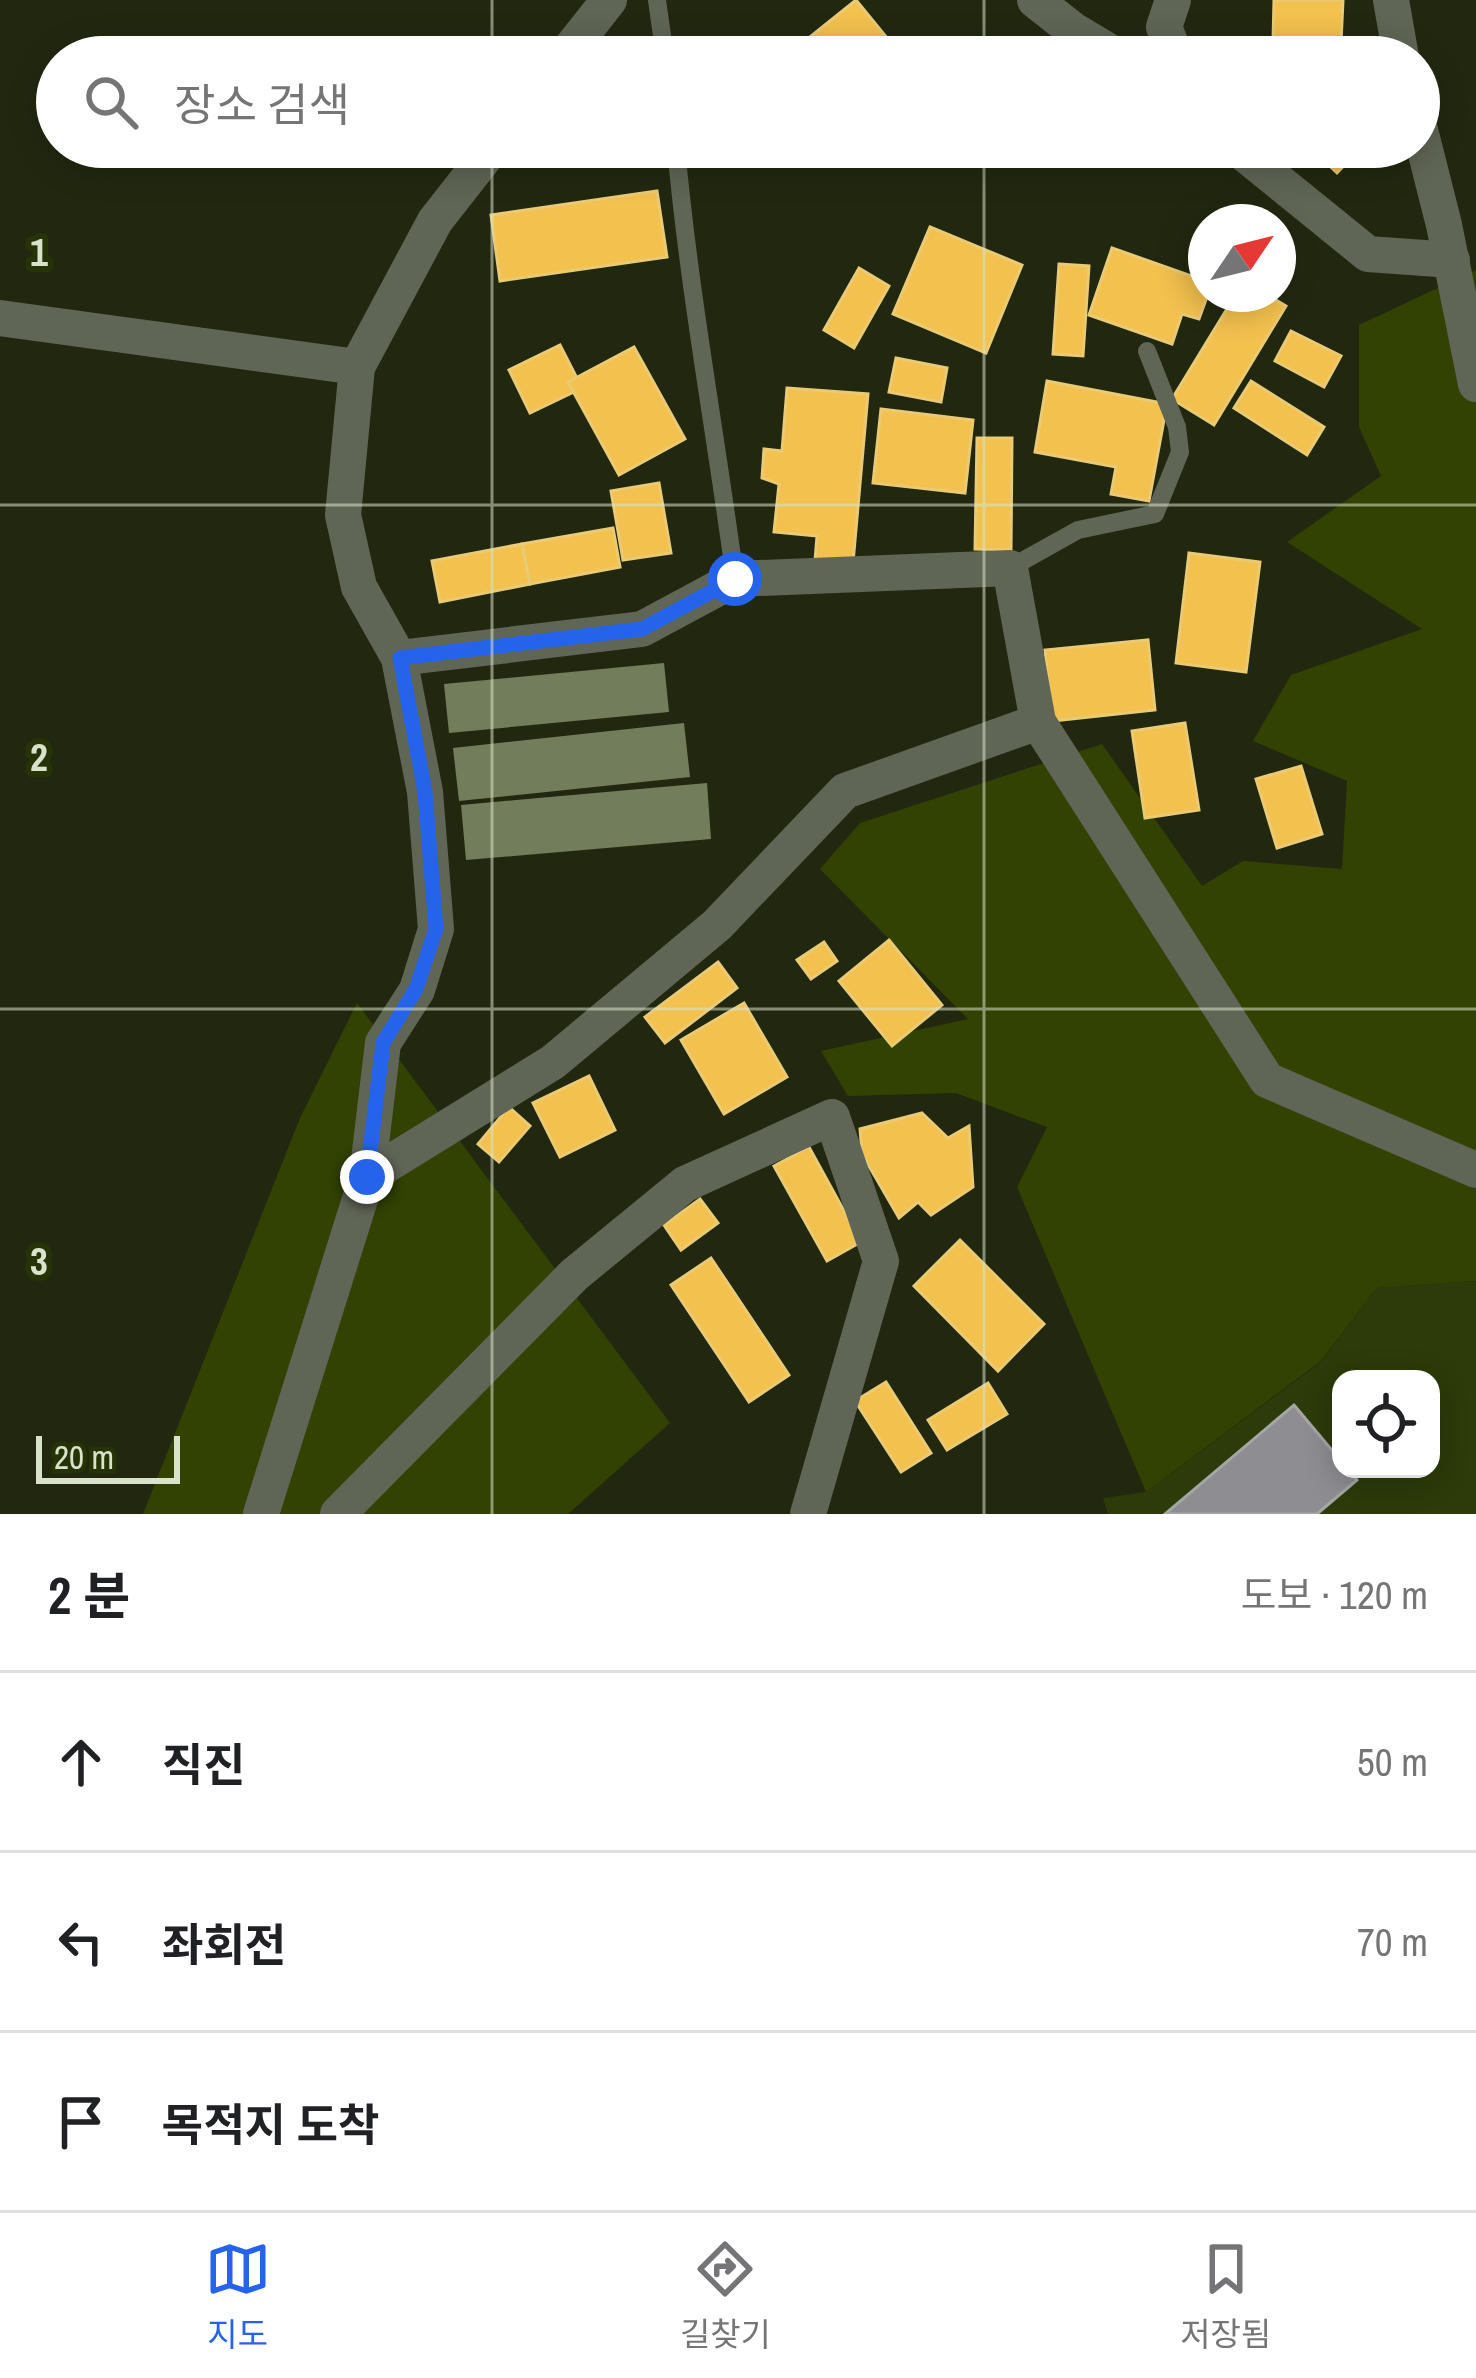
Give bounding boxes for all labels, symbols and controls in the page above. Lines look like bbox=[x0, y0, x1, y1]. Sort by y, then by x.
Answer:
search box bbox=[36, 36, 1440, 168]
icon: search bbox=[78, 69, 144, 135]
text: 장소 검색 bbox=[174, 74, 350, 135]
north arrow bbox=[1188, 204, 1296, 312]
text: 1 bbox=[30, 226, 48, 278]
route start bbox=[708, 552, 762, 606]
text: 2 bbox=[30, 731, 48, 783]
route end bbox=[340, 1150, 394, 1204]
text: 3 bbox=[30, 1235, 48, 1287]
map controls bbox=[1332, 1370, 1440, 1478]
button: locate bbox=[1332, 1370, 1440, 1478]
scale bar bbox=[36, 1430, 180, 1483]
text: 20 m bbox=[54, 1435, 114, 1479]
text: 2 분 bbox=[48, 1561, 130, 1630]
text: 도보 · 120 m bbox=[1241, 1569, 1428, 1621]
icon: ahead bbox=[48, 1729, 114, 1795]
text: 직진 bbox=[162, 1734, 245, 1795]
text: 50 m bbox=[1357, 1736, 1428, 1788]
icon: left bbox=[48, 1909, 114, 1975]
text: 좌회전 bbox=[162, 1914, 286, 1975]
text: 70 m bbox=[1357, 1916, 1428, 1968]
icon: arrive bbox=[48, 2089, 114, 2155]
text: 목적지 도착 bbox=[162, 2094, 379, 2155]
tab: 지도 bbox=[205, 2236, 271, 2356]
tab: 길찾기 bbox=[680, 2236, 771, 2356]
tab: 저장됨 bbox=[1180, 2236, 1271, 2356]

